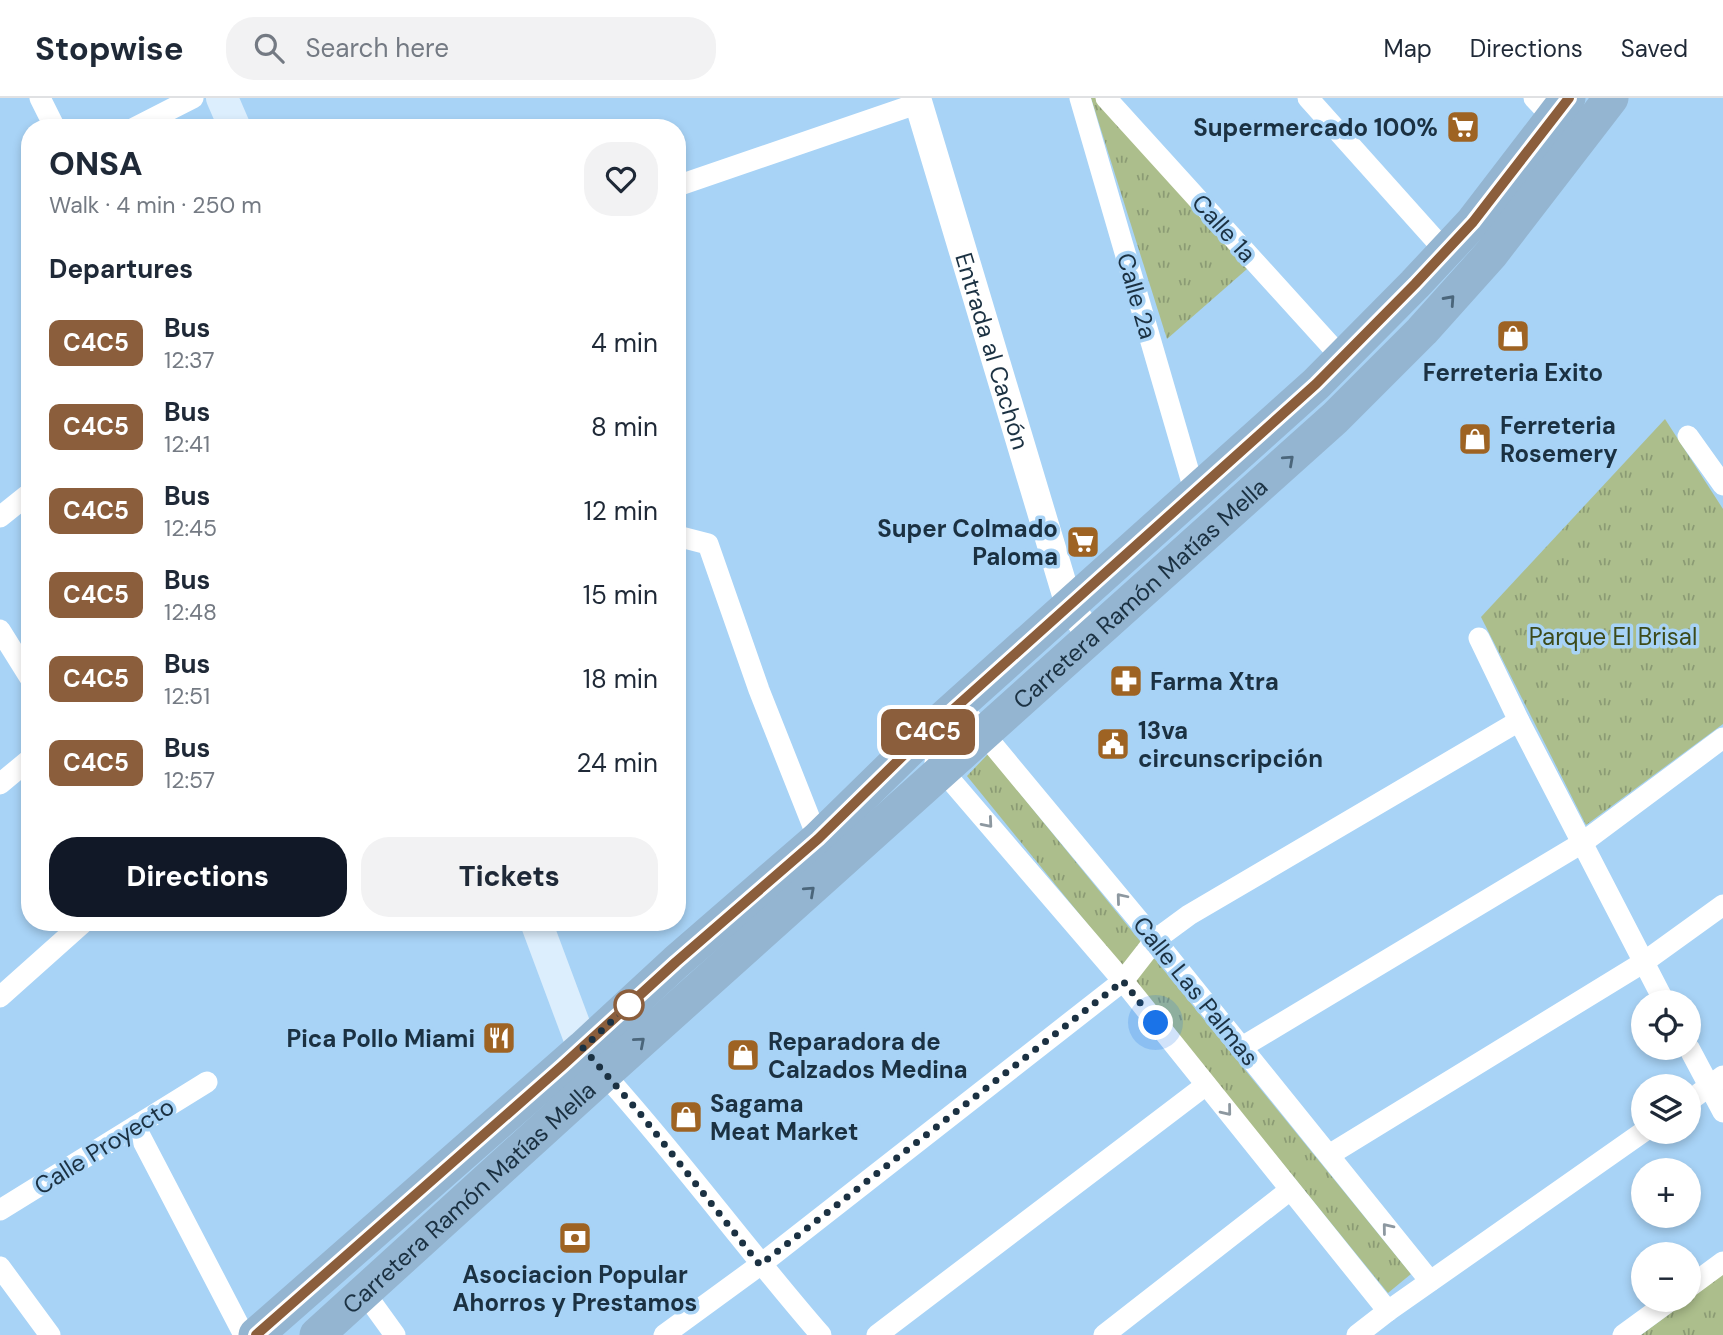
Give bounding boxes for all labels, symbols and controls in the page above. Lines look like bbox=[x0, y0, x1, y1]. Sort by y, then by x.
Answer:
search box bbox=[226, 17, 716, 80]
text: Stopwise bbox=[35, 27, 184, 70]
icon: search bbox=[250, 29, 288, 67]
text: Search here bbox=[306, 31, 449, 65]
text: Map bbox=[1384, 33, 1432, 64]
text: Directions bbox=[1470, 33, 1583, 64]
text: Saved bbox=[1621, 33, 1688, 64]
supermarket icon: Supermercado 100% bbox=[1444, 108, 1482, 146]
place label: Supermercado 100% bbox=[1193, 112, 1438, 143]
text: ONSA bbox=[49, 142, 143, 185]
button: heart bbox=[584, 142, 658, 216]
street label: Calle 1a bbox=[1185, 187, 1263, 269]
text: Walk · 4 min · 250 m bbox=[49, 190, 262, 220]
street label: Entrada al Cachón bbox=[949, 249, 1037, 453]
street label: Calle 2a bbox=[1110, 249, 1164, 343]
text: Departures bbox=[49, 252, 193, 286]
one-way arrow bbox=[1442, 295, 1454, 308]
text: Bus bbox=[164, 311, 210, 345]
shop icon: Ferreteria Exito bbox=[1494, 317, 1532, 355]
text: 4 min bbox=[591, 326, 658, 360]
text: C4C5 bbox=[63, 327, 129, 358]
text: 12:37 bbox=[164, 345, 215, 375]
place label: Ferreteria Exito bbox=[1423, 357, 1603, 388]
text: Bus bbox=[164, 395, 210, 429]
text: 8 min bbox=[591, 410, 658, 444]
place label: Ferreteria Rosemery bbox=[1500, 410, 1618, 469]
text: C4C5 bbox=[63, 411, 129, 442]
shop icon: Ferreteria Rosemery bbox=[1456, 420, 1494, 458]
text: 12:41 bbox=[164, 429, 210, 459]
one-way arrow bbox=[1280, 456, 1293, 468]
street label: Carretera Ramón Matías Mella bbox=[1006, 471, 1274, 715]
text: Bus bbox=[164, 479, 210, 513]
text: 12 min bbox=[584, 494, 658, 528]
text: C4C5 bbox=[63, 495, 129, 526]
text: 12:45 bbox=[164, 513, 217, 543]
place label: Super Colmado Paloma bbox=[877, 513, 1058, 572]
supermarket icon: Super Colmado Paloma bbox=[1064, 523, 1102, 561]
text: Bus bbox=[164, 563, 210, 597]
text: 15 min bbox=[583, 578, 658, 612]
text: C4C5 bbox=[63, 579, 129, 610]
text: 12:48 bbox=[164, 597, 217, 627]
park label: Parque El Brisal bbox=[1529, 621, 1697, 652]
text: Bus bbox=[164, 647, 210, 681]
text: 18 min bbox=[583, 662, 658, 696]
pharmacy icon: Farma Xtra bbox=[1107, 662, 1145, 700]
text: C4C5 bbox=[63, 663, 129, 694]
place label: Farma Xtra bbox=[1150, 666, 1279, 697]
text: 12:51 bbox=[164, 681, 210, 711]
line badge: C4C5 bbox=[879, 709, 977, 755]
place label: 13va circunscripción bbox=[1138, 715, 1323, 774]
text: C4C5 bbox=[895, 716, 961, 747]
public building icon: 13va circunscripción bbox=[1094, 725, 1132, 763]
text: Bus bbox=[164, 731, 210, 765]
text: 24 min bbox=[576, 746, 658, 780]
text: C4C5 bbox=[63, 747, 129, 778]
text: 12:57 bbox=[164, 765, 215, 795]
one-way arrow bbox=[980, 815, 992, 828]
button: Directions bbox=[49, 837, 347, 917]
button: Tickets bbox=[361, 837, 658, 917]
one-way arrow bbox=[802, 887, 815, 899]
one-way arrow bbox=[1117, 894, 1129, 907]
street label: Calle Las Palmas bbox=[1126, 910, 1266, 1072]
unlabelled marker bbox=[614, 990, 644, 1020]
map controls bbox=[1631, 990, 1701, 1312]
button: locate bbox=[1631, 990, 1701, 1060]
your location bbox=[1138, 1005, 1173, 1040]
restaurant icon: Pica Pollo Miami bbox=[480, 1019, 518, 1057]
place label: Pica Pollo Miami bbox=[286, 1023, 475, 1054]
place label: Reparadora de Calzados Medina bbox=[768, 1026, 968, 1085]
shop icon: Reparadora de Calzados Medina bbox=[724, 1036, 762, 1074]
one-way arrow bbox=[632, 1038, 645, 1050]
street label: Carretera Ramón Matías Mella bbox=[336, 1074, 602, 1320]
button: layers bbox=[1631, 1074, 1701, 1144]
place label: Sagama Meat Market bbox=[710, 1088, 858, 1147]
street label: Calle Proyecto bbox=[28, 1091, 180, 1201]
shop icon: Sagama Meat Market bbox=[667, 1098, 705, 1136]
one-way arrow bbox=[1218, 1104, 1231, 1116]
button: + bbox=[1631, 1158, 1701, 1228]
bank icon: Asociacion Popular Ahorros y Prestamos bbox=[556, 1219, 594, 1257]
one-way arrow bbox=[1383, 1223, 1396, 1235]
button: − bbox=[1631, 1242, 1701, 1312]
place label: Asociacion Popular Ahorros y Prestamos bbox=[453, 1259, 697, 1318]

